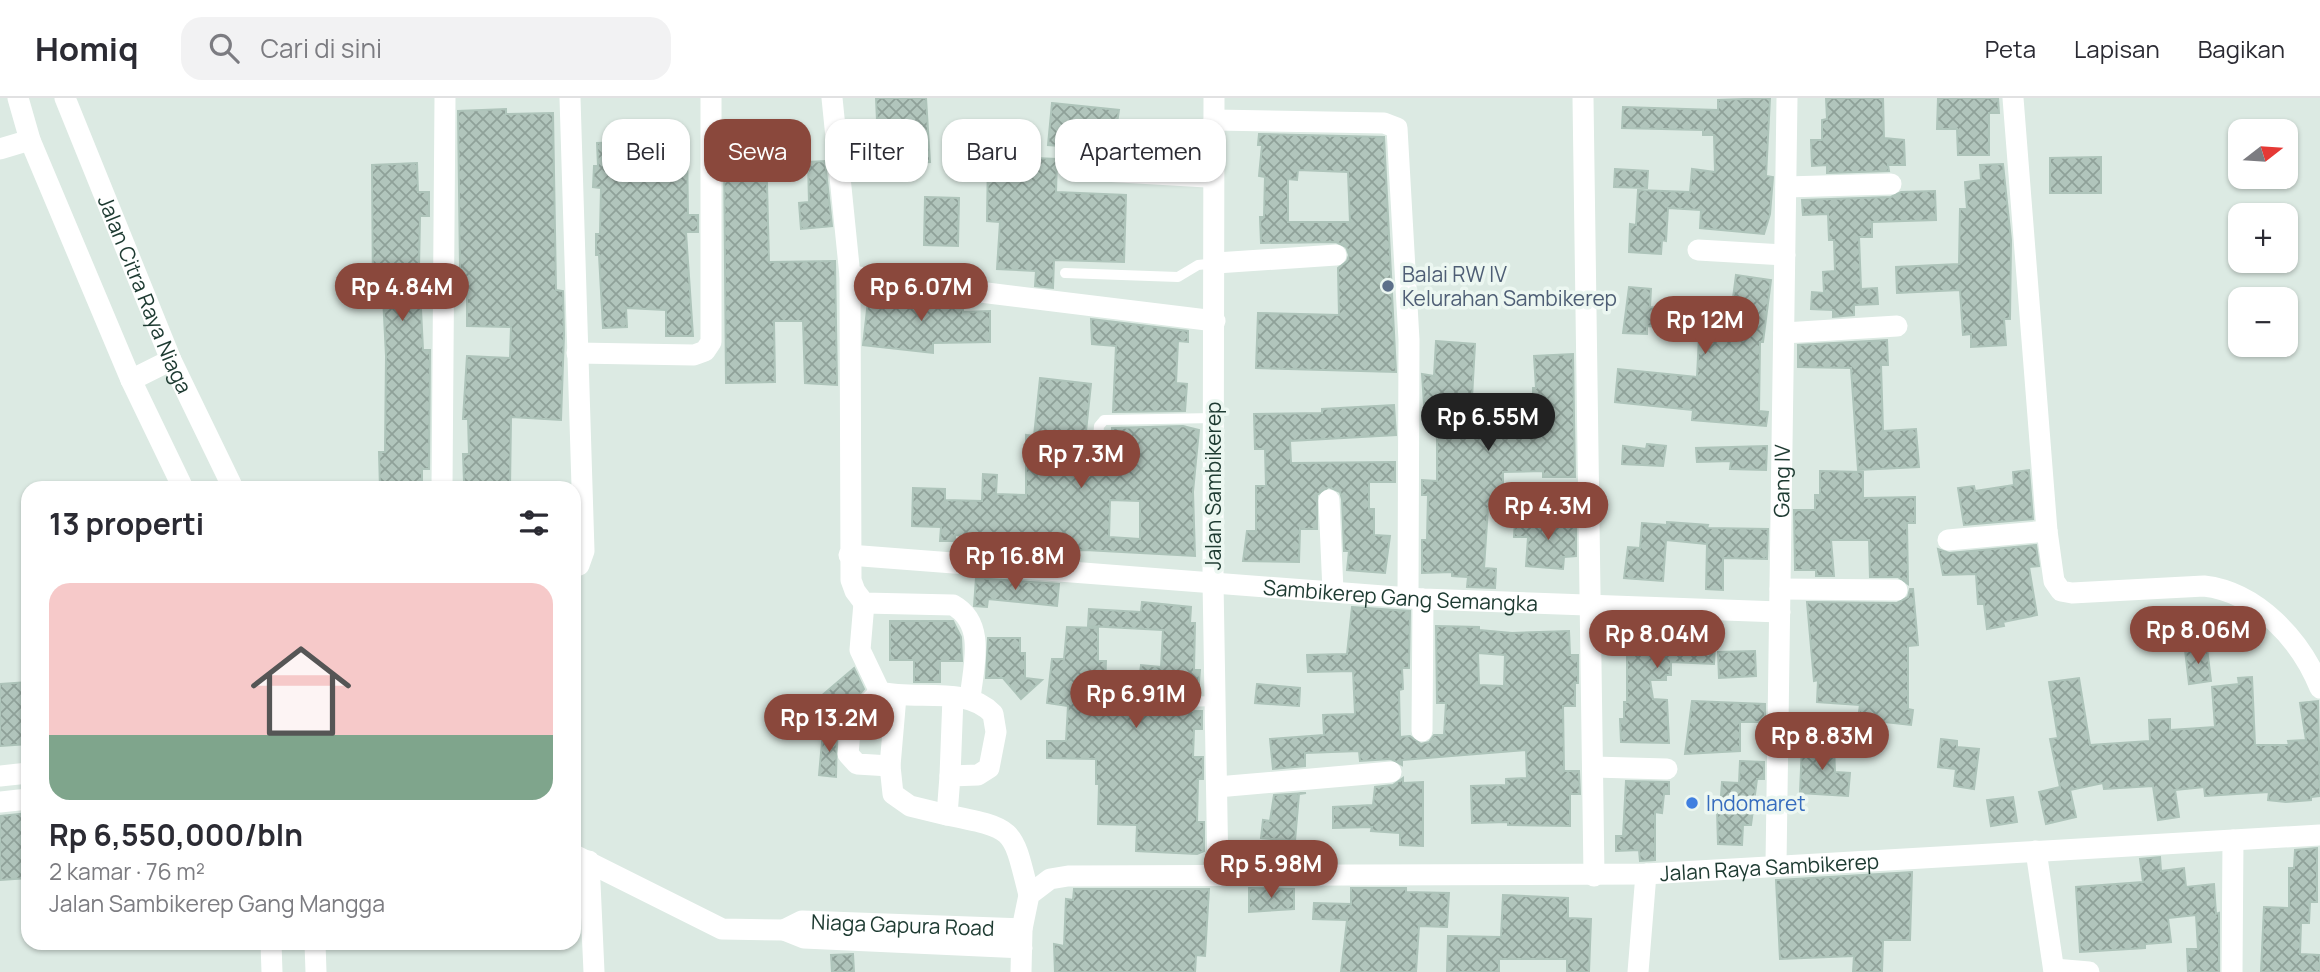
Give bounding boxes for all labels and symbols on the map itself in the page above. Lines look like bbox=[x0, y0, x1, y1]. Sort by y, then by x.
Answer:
north arrow bbox=[2228, 119, 2298, 189]
street label: Jalan Citra Raya Niaga bbox=[92, 191, 199, 398]
place label: Balai RW IV Kelurahan Sambikerep bbox=[1402, 260, 1617, 312]
pin: Rp 4.84M bbox=[330, 264, 474, 323]
pin: Rp 6.07M bbox=[849, 264, 993, 323]
marker: Balai RW IV Kelurahan Sambikerep bbox=[1380, 278, 1396, 294]
pin: Rp 12M bbox=[1648, 296, 1762, 356]
pin: Rp 6.55M bbox=[1416, 394, 1560, 453]
street label: Jalan Sambikerep bbox=[1199, 402, 1227, 570]
pin: Rp 7.3M bbox=[1016, 430, 1146, 490]
street label: Gang IV bbox=[1767, 444, 1796, 518]
pin: Rp 4.3M bbox=[1483, 482, 1613, 542]
pin: Rp 16.8M bbox=[943, 532, 1087, 592]
street label: Sambikerep Gang Semangka bbox=[1262, 573, 1538, 617]
pin: Rp 8.06M bbox=[2126, 606, 2270, 666]
pin: Rp 8.04M bbox=[1585, 610, 1729, 670]
pin: Rp 6.91M bbox=[1064, 670, 1208, 730]
pin: Rp 13.2M bbox=[757, 694, 901, 754]
pin: Rp 8.83M bbox=[1750, 712, 1894, 772]
place label: Indomaret bbox=[1706, 789, 1806, 817]
marker: Indomaret bbox=[1684, 795, 1700, 811]
pin: Rp 5.98M bbox=[1199, 840, 1343, 900]
street label: Jalan Raya Sambikerep bbox=[1659, 847, 1880, 887]
street label: Niaga Gapura Road bbox=[811, 907, 995, 942]

